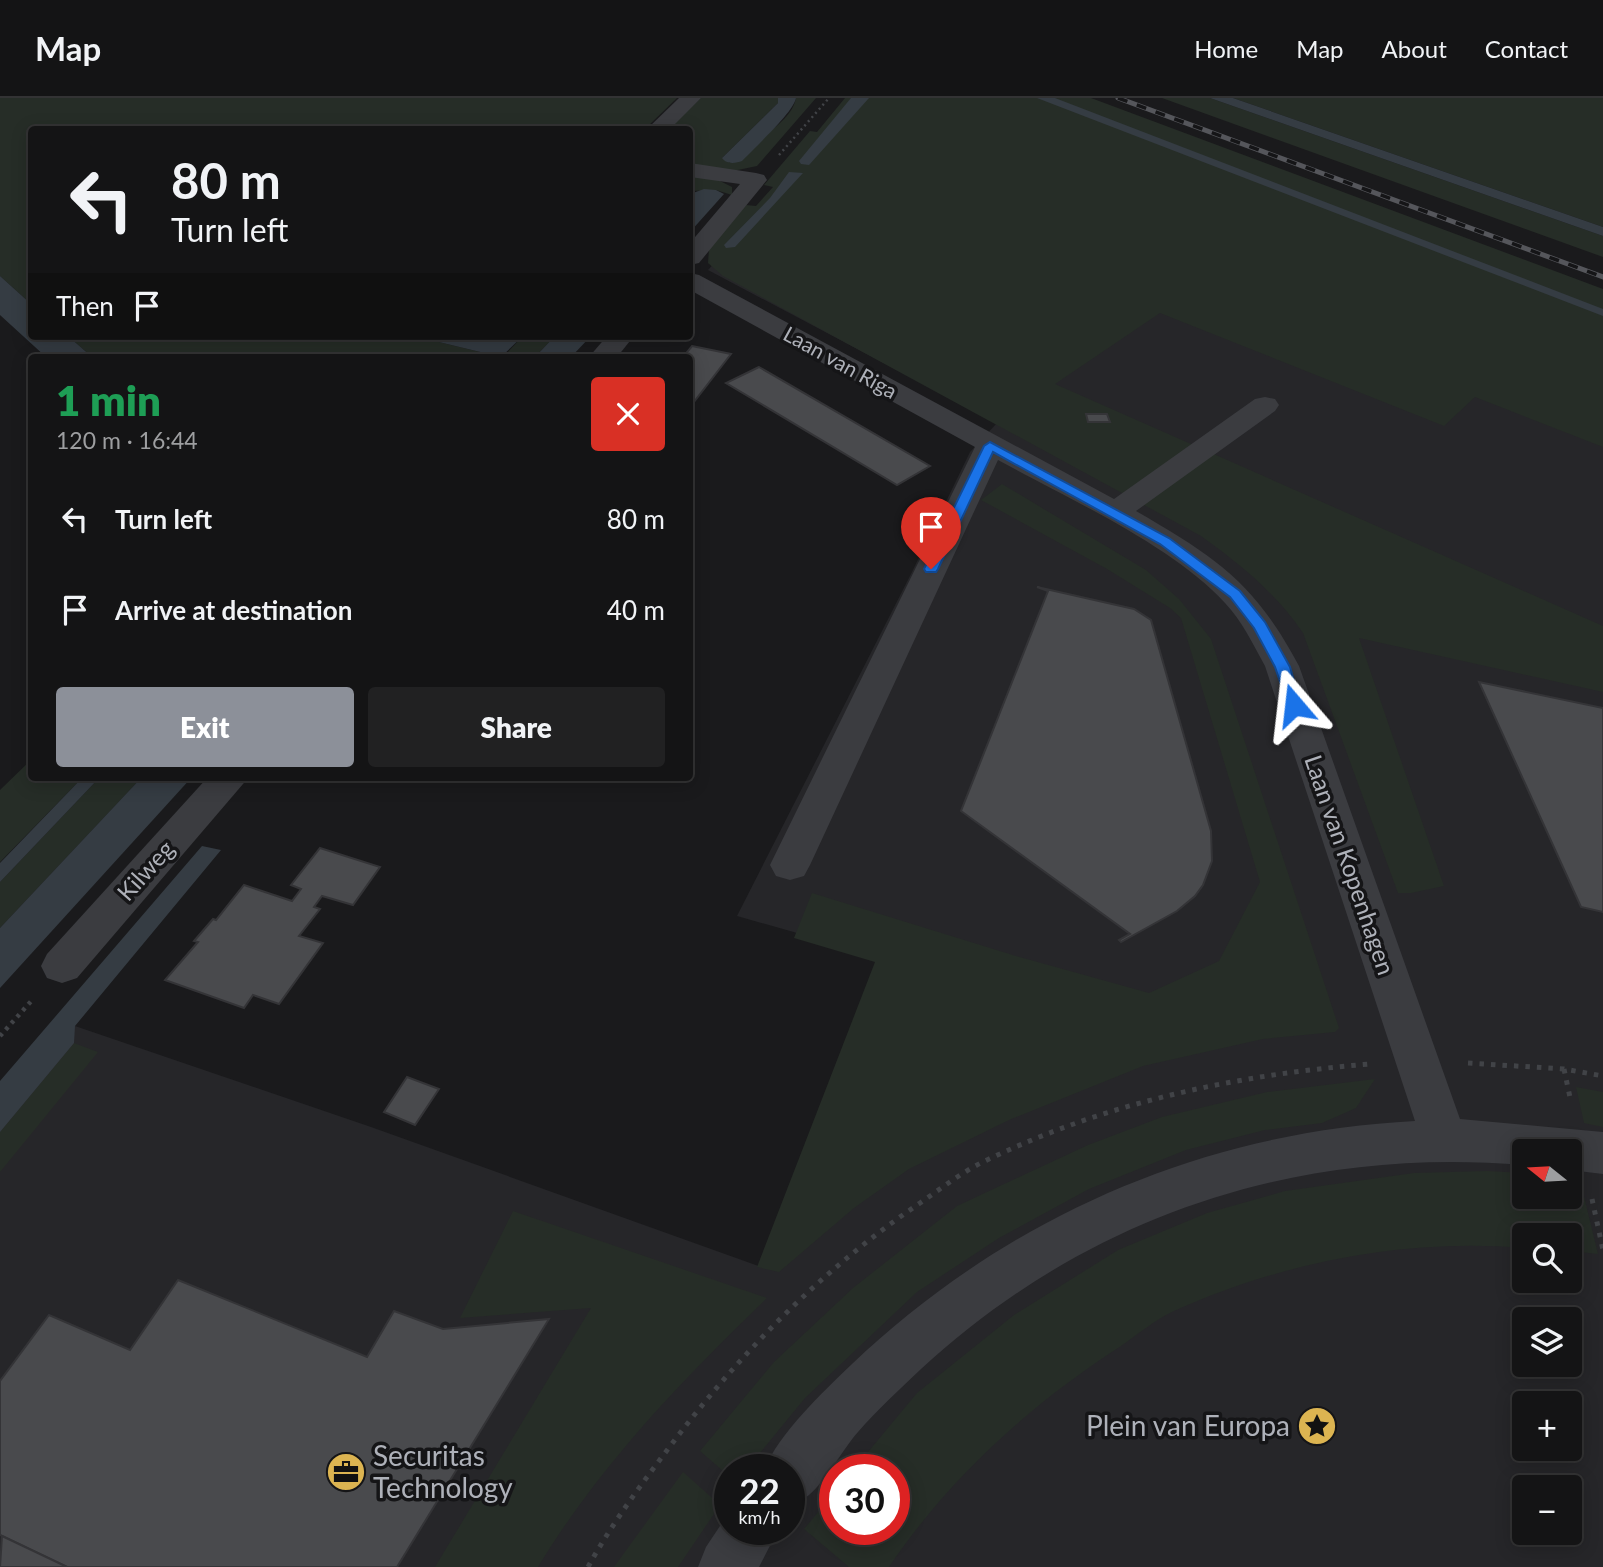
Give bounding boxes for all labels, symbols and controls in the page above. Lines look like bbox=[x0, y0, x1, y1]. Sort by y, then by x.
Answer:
text: Map bbox=[35, 28, 101, 68]
text: Home bbox=[1194, 34, 1258, 63]
text: Map bbox=[1296, 34, 1344, 63]
text: About bbox=[1382, 34, 1447, 63]
text: Contact bbox=[1485, 34, 1568, 63]
text: 80 m bbox=[171, 151, 281, 209]
icon: left bbox=[56, 154, 147, 245]
text: Turn left bbox=[171, 210, 288, 249]
icon: arrive bbox=[128, 287, 166, 325]
text: Then bbox=[56, 290, 114, 322]
street label: Laan van Riga bbox=[780, 320, 902, 403]
text: 1 min bbox=[56, 375, 161, 425]
button: close bbox=[591, 377, 665, 451]
text: 120 m · 16:44 bbox=[56, 426, 198, 454]
pin bbox=[901, 497, 961, 569]
icon: left bbox=[56, 500, 94, 538]
text: Turn left bbox=[115, 503, 212, 535]
text: 80 m bbox=[607, 503, 665, 535]
icon: arrive bbox=[912, 508, 950, 546]
icon: arrive bbox=[56, 591, 94, 629]
text: Arrive at destination bbox=[115, 594, 352, 626]
text: 40 m bbox=[607, 594, 665, 626]
position arrow bbox=[1257, 668, 1331, 742]
button: Exit bbox=[56, 687, 354, 767]
button: Share bbox=[368, 687, 665, 767]
street label: Laan van Kopenhagen bbox=[1299, 751, 1402, 978]
street label: Kilweg bbox=[110, 834, 179, 906]
north arrow bbox=[1512, 1139, 1582, 1209]
map controls bbox=[1512, 1139, 1582, 1545]
button: search bbox=[1512, 1223, 1582, 1293]
button: layers bbox=[1512, 1307, 1582, 1377]
button: + bbox=[1512, 1391, 1582, 1461]
place icon: Plein van Europa bbox=[1296, 1405, 1338, 1447]
place label: Plein van Europa bbox=[1086, 1408, 1290, 1442]
place label: Securitas Technology bbox=[373, 1438, 513, 1504]
office icon: Securitas Technology bbox=[325, 1451, 367, 1493]
speed limit sign: 30 bbox=[819, 1454, 910, 1545]
text: 22 bbox=[739, 1469, 780, 1511]
button: − bbox=[1512, 1475, 1582, 1545]
text: km/h bbox=[738, 1506, 781, 1528]

